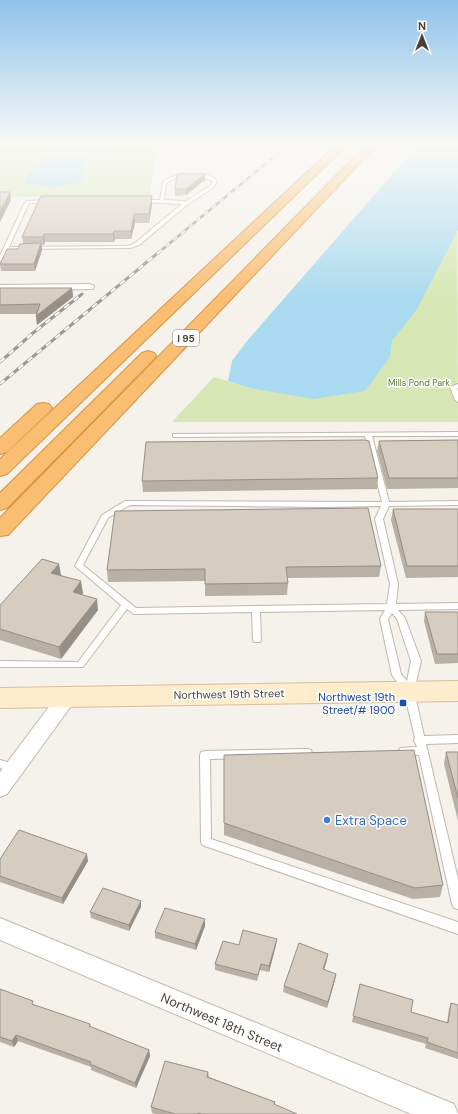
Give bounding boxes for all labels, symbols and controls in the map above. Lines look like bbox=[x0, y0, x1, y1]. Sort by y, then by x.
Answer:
north arrow bbox=[402, 16, 442, 56]
text: N bbox=[418, 19, 426, 33]
road number: I 95 bbox=[173, 330, 199, 346]
park label: Mills Pond Park bbox=[388, 377, 450, 389]
street label: Northwest 19th Street bbox=[173, 686, 285, 702]
place label: Northwest 19th Street/# 1900 bbox=[318, 690, 395, 717]
marker: Northwest 19th Street/# 1900 bbox=[398, 698, 408, 708]
place label: Extra Space bbox=[335, 812, 407, 829]
marker: Extra Space bbox=[322, 815, 332, 825]
street label: Northwest 18th Street bbox=[158, 989, 285, 1056]

